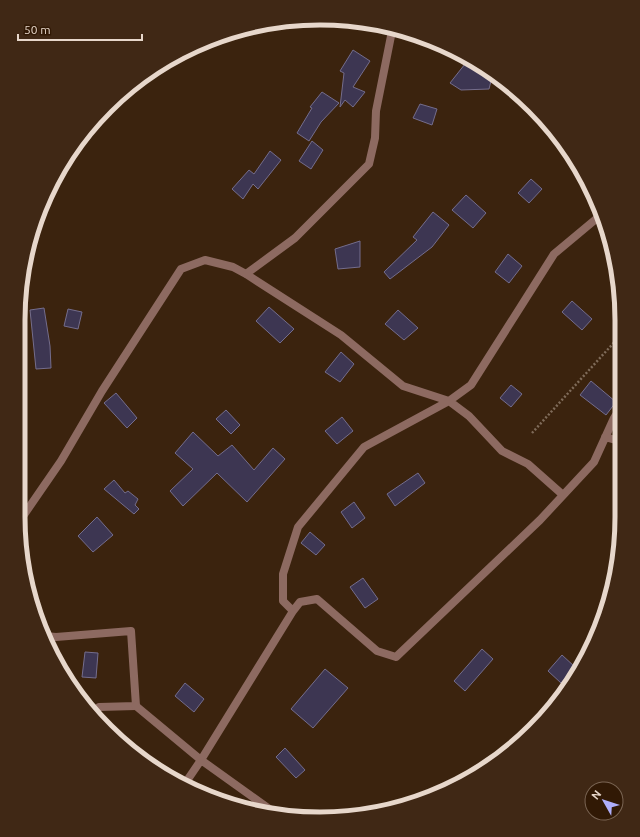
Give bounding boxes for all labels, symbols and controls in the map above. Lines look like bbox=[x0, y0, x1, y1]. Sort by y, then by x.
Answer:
scale bar bbox=[18, 16, 142, 42]
text: 50 m bbox=[24, 23, 51, 36]
north arrow bbox=[584, 781, 624, 821]
text: N bbox=[589, 788, 603, 802]

